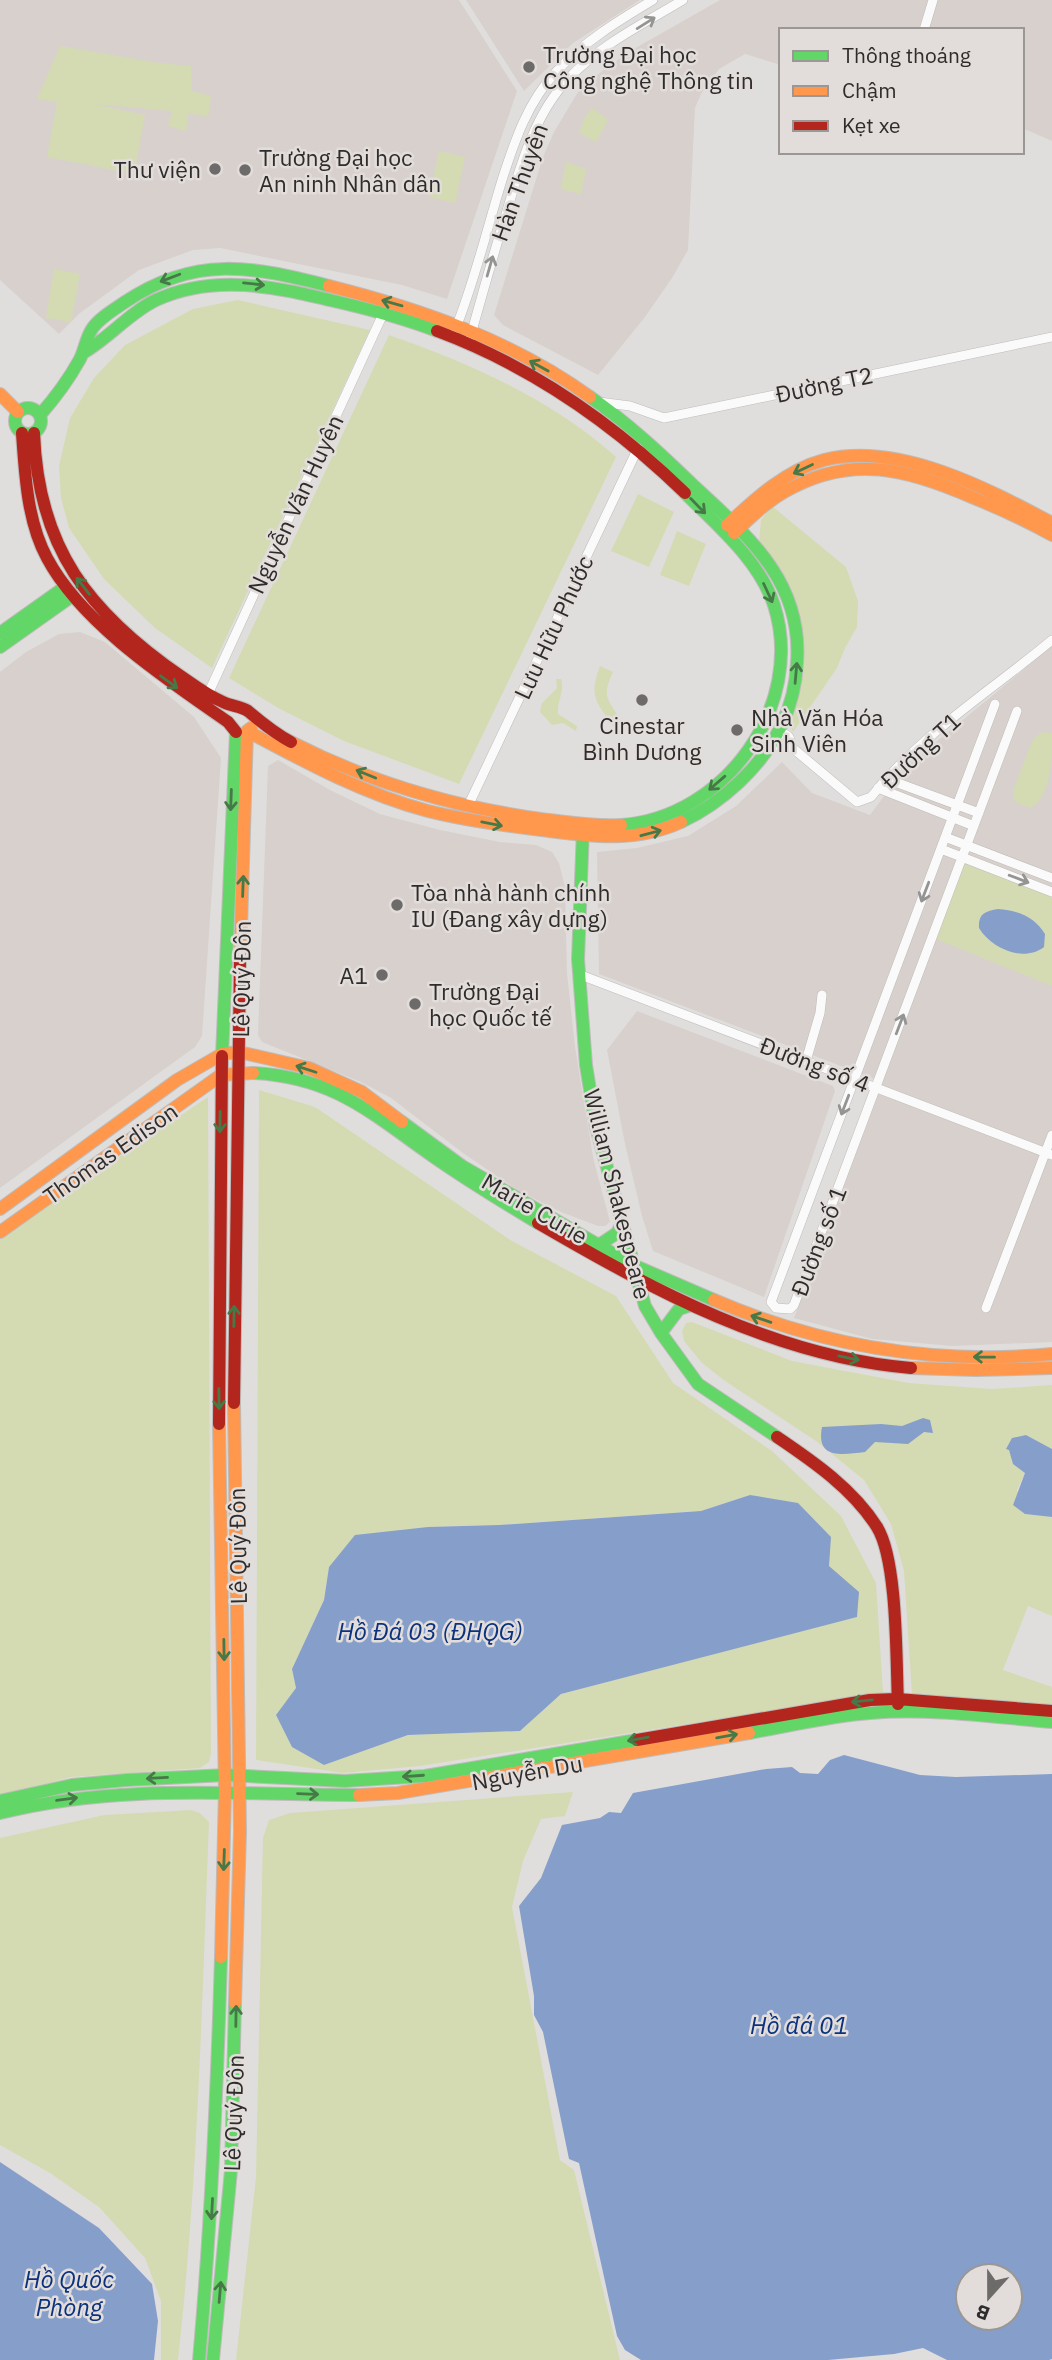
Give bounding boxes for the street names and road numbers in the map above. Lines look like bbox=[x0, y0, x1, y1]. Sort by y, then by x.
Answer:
street label: Hàn Thuyên bbox=[484, 119, 554, 245]
street label: Đường T2 bbox=[772, 359, 876, 409]
street label: Nguyễn Văn Huyên bbox=[240, 410, 350, 598]
street label: Lưu Hữu Phước bbox=[507, 550, 599, 704]
street label: Đường T1 bbox=[874, 705, 966, 795]
street label: Lê Quý Đôn bbox=[225, 920, 257, 1038]
street label: Đường số 4 bbox=[756, 1029, 874, 1099]
street label: William Shakespeare bbox=[577, 1086, 659, 1302]
street label: Thomas Edison bbox=[37, 1096, 183, 1210]
street label: Marie Curie bbox=[477, 1166, 593, 1250]
street label: Đường số 1 bbox=[783, 1182, 853, 1300]
street label: Lê Quý Đôn bbox=[221, 1487, 253, 1605]
street label: Nguyễn Du bbox=[469, 1747, 585, 1797]
street label: Lê Quý Đôn bbox=[216, 2054, 250, 2172]

